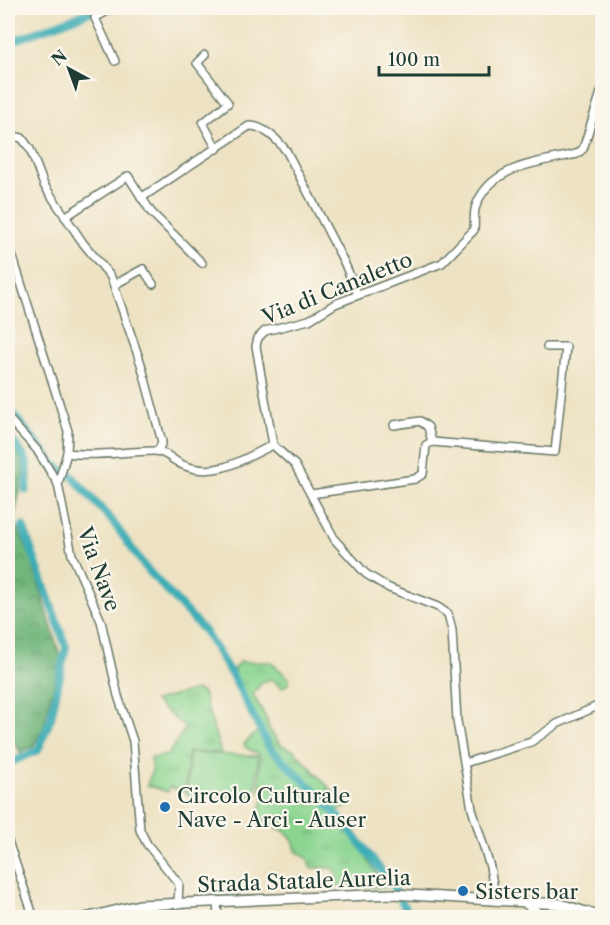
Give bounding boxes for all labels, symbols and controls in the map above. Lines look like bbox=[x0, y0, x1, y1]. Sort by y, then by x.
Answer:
north arrow bbox=[39, 39, 99, 99]
scale bar bbox=[379, 39, 488, 77]
text: N bbox=[47, 46, 71, 70]
text: 100 m bbox=[388, 49, 440, 71]
street label: Via di Canaletto bbox=[257, 246, 416, 330]
street label: Via Nave bbox=[72, 523, 126, 615]
place label: Circolo Culturale Nave - Arci - Auser bbox=[177, 783, 366, 832]
marker: Circolo Culturale Nave - Arci - Auser bbox=[158, 800, 172, 814]
street label: Strada Statale Aurelia bbox=[197, 865, 412, 897]
place label: Sisters bar bbox=[475, 879, 579, 904]
marker: Sisters bar bbox=[456, 884, 470, 898]

